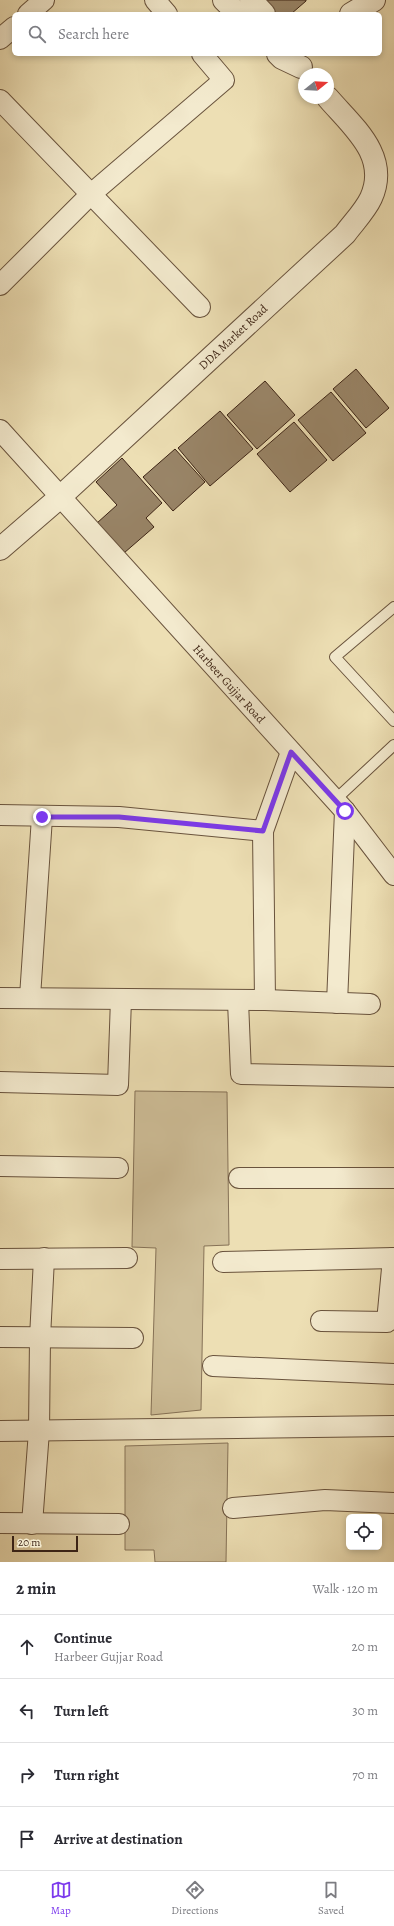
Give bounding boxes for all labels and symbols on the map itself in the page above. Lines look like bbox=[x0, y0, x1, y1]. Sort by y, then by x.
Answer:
north arrow bbox=[298, 68, 334, 104]
street label: DDA Market Road bbox=[195, 300, 271, 373]
street label: Harbeer Gujjar Road bbox=[189, 641, 269, 727]
route start bbox=[336, 802, 354, 820]
route end bbox=[33, 808, 51, 826]
scale bar bbox=[12, 1534, 78, 1553]

